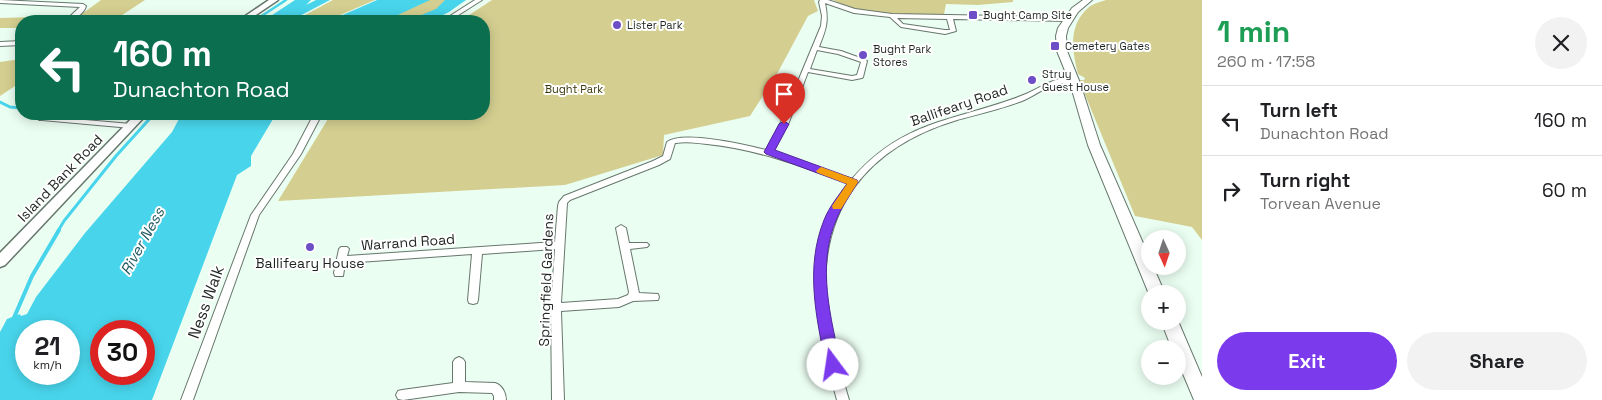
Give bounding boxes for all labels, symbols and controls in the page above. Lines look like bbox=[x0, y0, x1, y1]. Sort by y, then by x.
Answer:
place label: Bught Camp Site bbox=[983, 8, 1072, 22]
marker: Bught Camp Site bbox=[967, 9, 979, 21]
text: 1 min bbox=[1217, 12, 1290, 51]
button: close bbox=[1535, 17, 1587, 69]
place label: Lister Park bbox=[627, 18, 683, 32]
marker: Lister Park bbox=[611, 19, 623, 31]
text: 160 m bbox=[113, 32, 212, 76]
icon: left bbox=[30, 35, 95, 100]
place label: Cemetery Gates bbox=[1065, 39, 1150, 53]
marker: Cemetery Gates bbox=[1049, 40, 1061, 52]
place label: Bught Park Stores bbox=[873, 42, 931, 69]
marker: Bught Park Stores bbox=[857, 49, 869, 61]
text: 260 m · 17:58 bbox=[1217, 51, 1315, 72]
place label: Struy Guest House bbox=[1042, 67, 1109, 94]
pin bbox=[763, 73, 805, 124]
marker: Struy Guest House bbox=[1026, 74, 1038, 86]
text: Dunachton Road bbox=[113, 75, 290, 103]
icon: arrive bbox=[770, 80, 798, 108]
street label: Ballifeary Road bbox=[908, 80, 1010, 130]
park label: Bught Park bbox=[545, 82, 603, 96]
text: Turn left bbox=[1260, 98, 1338, 123]
icon: left bbox=[1217, 107, 1245, 135]
text: 160 m bbox=[1534, 108, 1587, 133]
text: Dunachton Road bbox=[1260, 123, 1389, 144]
street label: Island Bank Road bbox=[14, 130, 106, 226]
text: Turn right bbox=[1260, 168, 1350, 193]
icon: right bbox=[1217, 177, 1245, 205]
text: 60 m bbox=[1542, 178, 1587, 203]
text: Torvean Avenue bbox=[1260, 193, 1381, 214]
water label: River Ness bbox=[116, 203, 169, 278]
street label: Springfield Gardens bbox=[535, 213, 557, 347]
street label: Warrand Road bbox=[360, 230, 456, 254]
north arrow bbox=[1141, 230, 1186, 275]
map controls bbox=[1141, 230, 1186, 385]
marker: Ballifeary House bbox=[304, 241, 316, 253]
place label: Ballifeary House bbox=[255, 254, 365, 272]
street label: Ness Walk bbox=[183, 262, 229, 342]
button: + bbox=[1141, 285, 1186, 330]
speed limit sign: 30 bbox=[90, 320, 155, 385]
text: 21 bbox=[34, 330, 61, 362]
button: Exit bbox=[1217, 332, 1397, 390]
button: Share bbox=[1407, 332, 1587, 390]
position arrow bbox=[806, 338, 858, 390]
button: − bbox=[1141, 340, 1186, 385]
text: km/h bbox=[33, 357, 62, 373]

